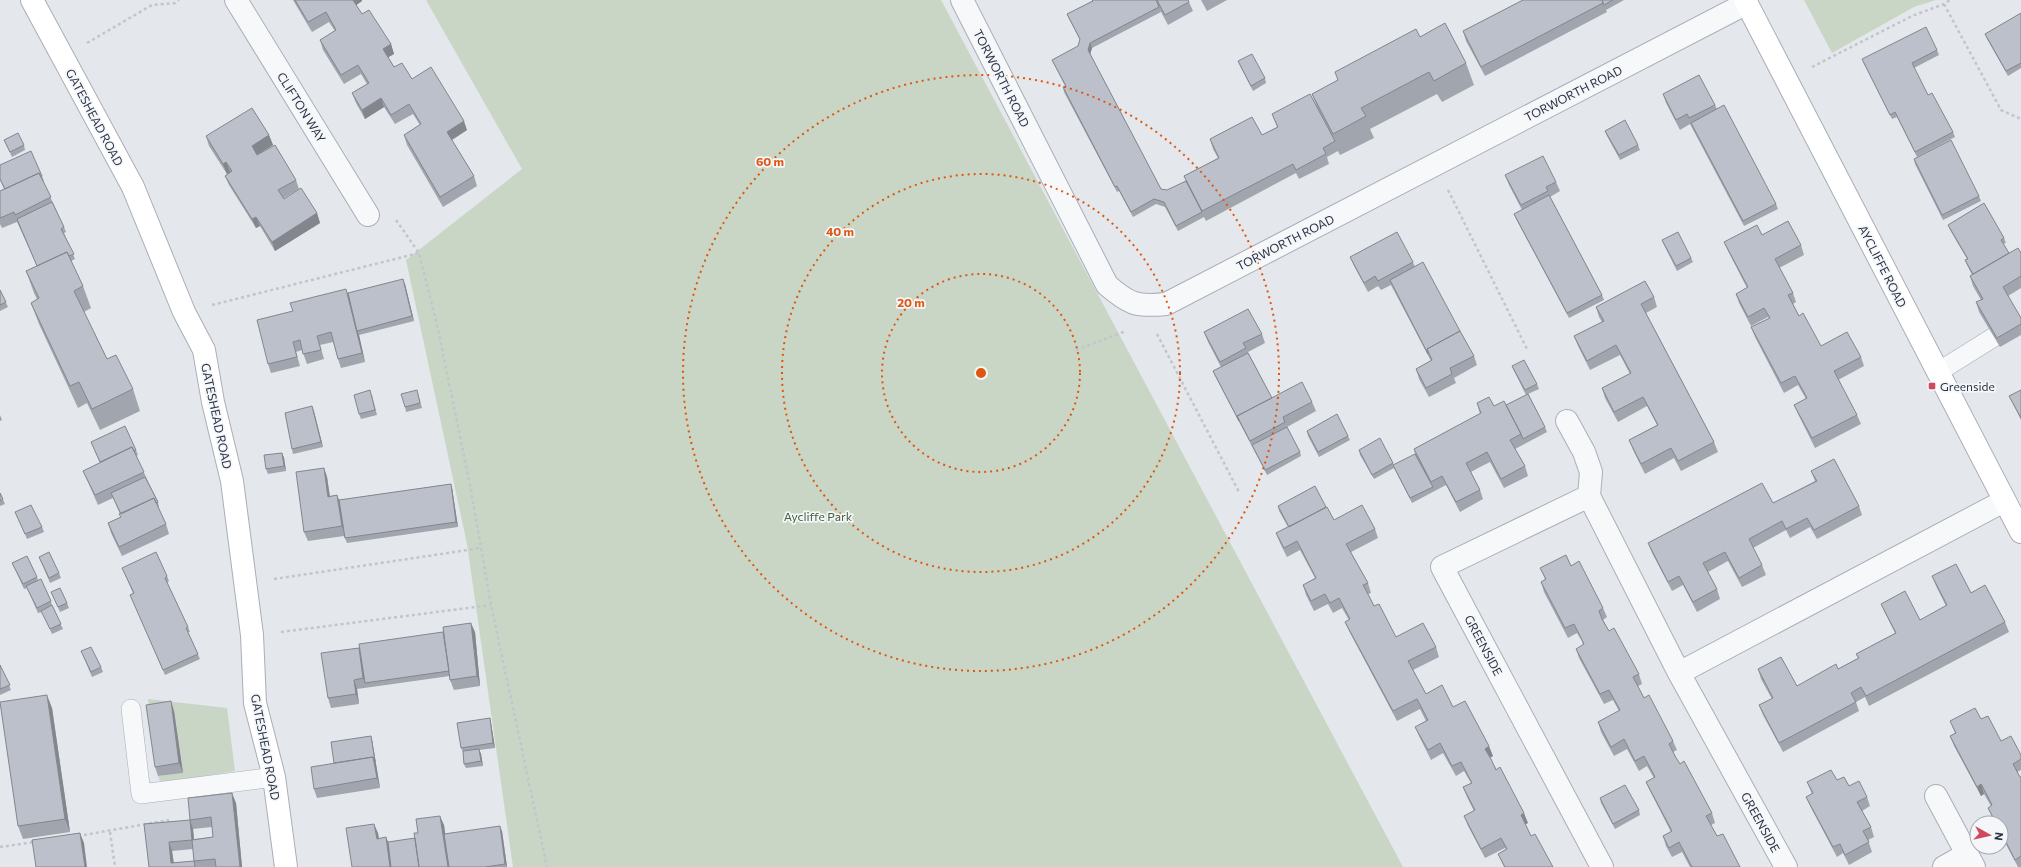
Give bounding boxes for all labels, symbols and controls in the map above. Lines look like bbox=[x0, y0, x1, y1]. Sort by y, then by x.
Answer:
street label: TORWORTH ROAD bbox=[971, 27, 1033, 129]
street label: TORWORTH ROAD bbox=[1522, 62, 1624, 124]
street label: GATESHEAD ROAD bbox=[64, 66, 127, 168]
street label: CLIFTON WAY bbox=[275, 69, 329, 145]
text: 60 m bbox=[756, 154, 784, 168]
street label: TORWORTH ROAD bbox=[1234, 211, 1336, 273]
street label: AYCLIFFE ROAD bbox=[1856, 222, 1910, 310]
text: 40 m bbox=[826, 224, 854, 238]
text: 20 m bbox=[897, 295, 925, 309]
street label: GATESHEAD ROAD bbox=[199, 362, 235, 470]
centre of rings bbox=[974, 366, 988, 380]
place label: Greenside bbox=[1940, 379, 1995, 393]
marker: Greenside bbox=[1927, 381, 1937, 391]
park label: Aycliffe Park bbox=[784, 509, 853, 523]
street label: GREENSIDE bbox=[1462, 612, 1506, 678]
street label: GATESHEAD ROAD bbox=[249, 693, 283, 801]
street label: GREENSIDE bbox=[1739, 790, 1783, 854]
north arrow bbox=[1969, 815, 2009, 855]
text: N bbox=[1992, 831, 2006, 841]

